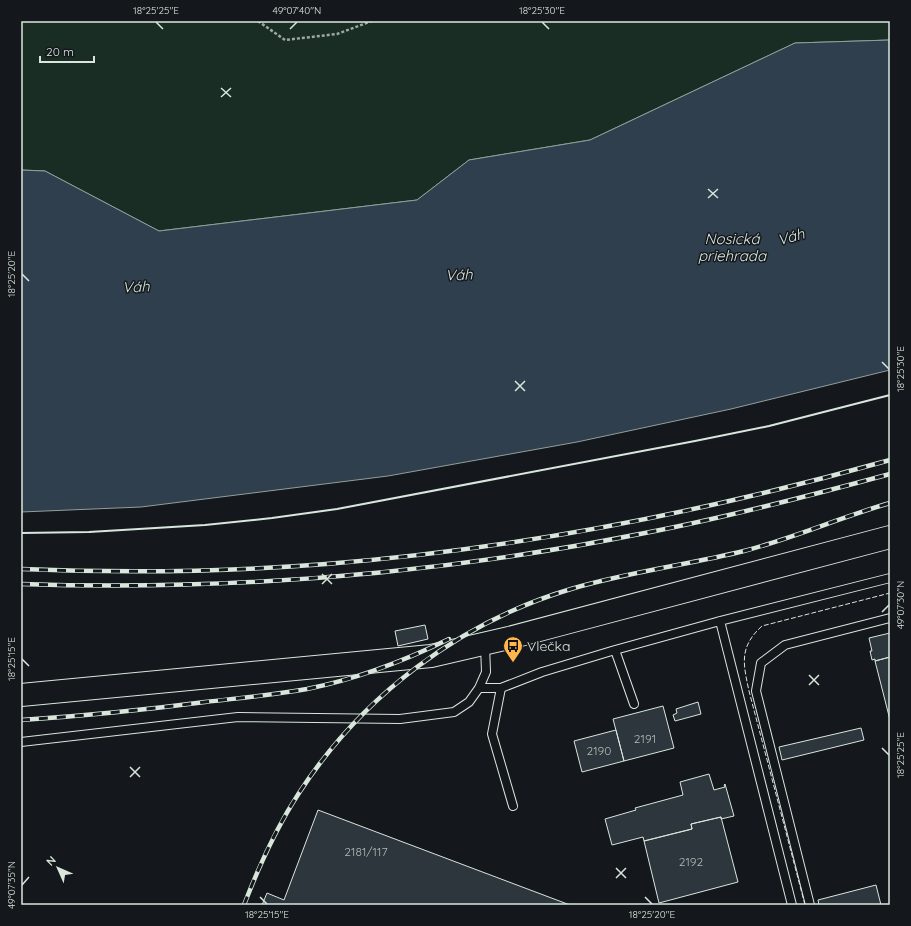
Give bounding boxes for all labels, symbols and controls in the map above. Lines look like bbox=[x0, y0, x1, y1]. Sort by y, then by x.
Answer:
text: 18°25'25"E bbox=[133, 4, 179, 17]
text: 49°07'40"N bbox=[273, 4, 321, 17]
text: 18°25'30"E bbox=[519, 4, 565, 17]
scale bar bbox=[40, 38, 94, 64]
text: 20 m bbox=[46, 44, 74, 59]
water label: Váh bbox=[775, 223, 807, 249]
water label: Nosická priehrada bbox=[698, 229, 767, 265]
text: 18°25'20"E bbox=[5, 251, 18, 297]
water label: Váh bbox=[445, 265, 473, 284]
water label: Váh bbox=[122, 277, 150, 296]
text: 18°25'30"E bbox=[894, 346, 907, 392]
text: 49°07'30"N bbox=[894, 581, 907, 629]
bus stop icon: Vlečka bbox=[502, 635, 524, 663]
text: 18°25'15"E bbox=[5, 637, 18, 681]
place label: Vlečka bbox=[527, 637, 570, 655]
house number: 2191 bbox=[634, 731, 656, 746]
text: 18°25'25"E bbox=[894, 732, 907, 778]
house number: 2190 bbox=[587, 743, 611, 758]
house number: 2181/117 bbox=[344, 844, 388, 859]
north arrow bbox=[38, 848, 78, 888]
text: N bbox=[43, 853, 59, 869]
house number: 2192 bbox=[679, 854, 704, 869]
text: 49°07'35"N bbox=[5, 861, 18, 909]
text: 18°25'15"E bbox=[245, 908, 289, 921]
text: 18°25'20"E bbox=[629, 908, 675, 921]

